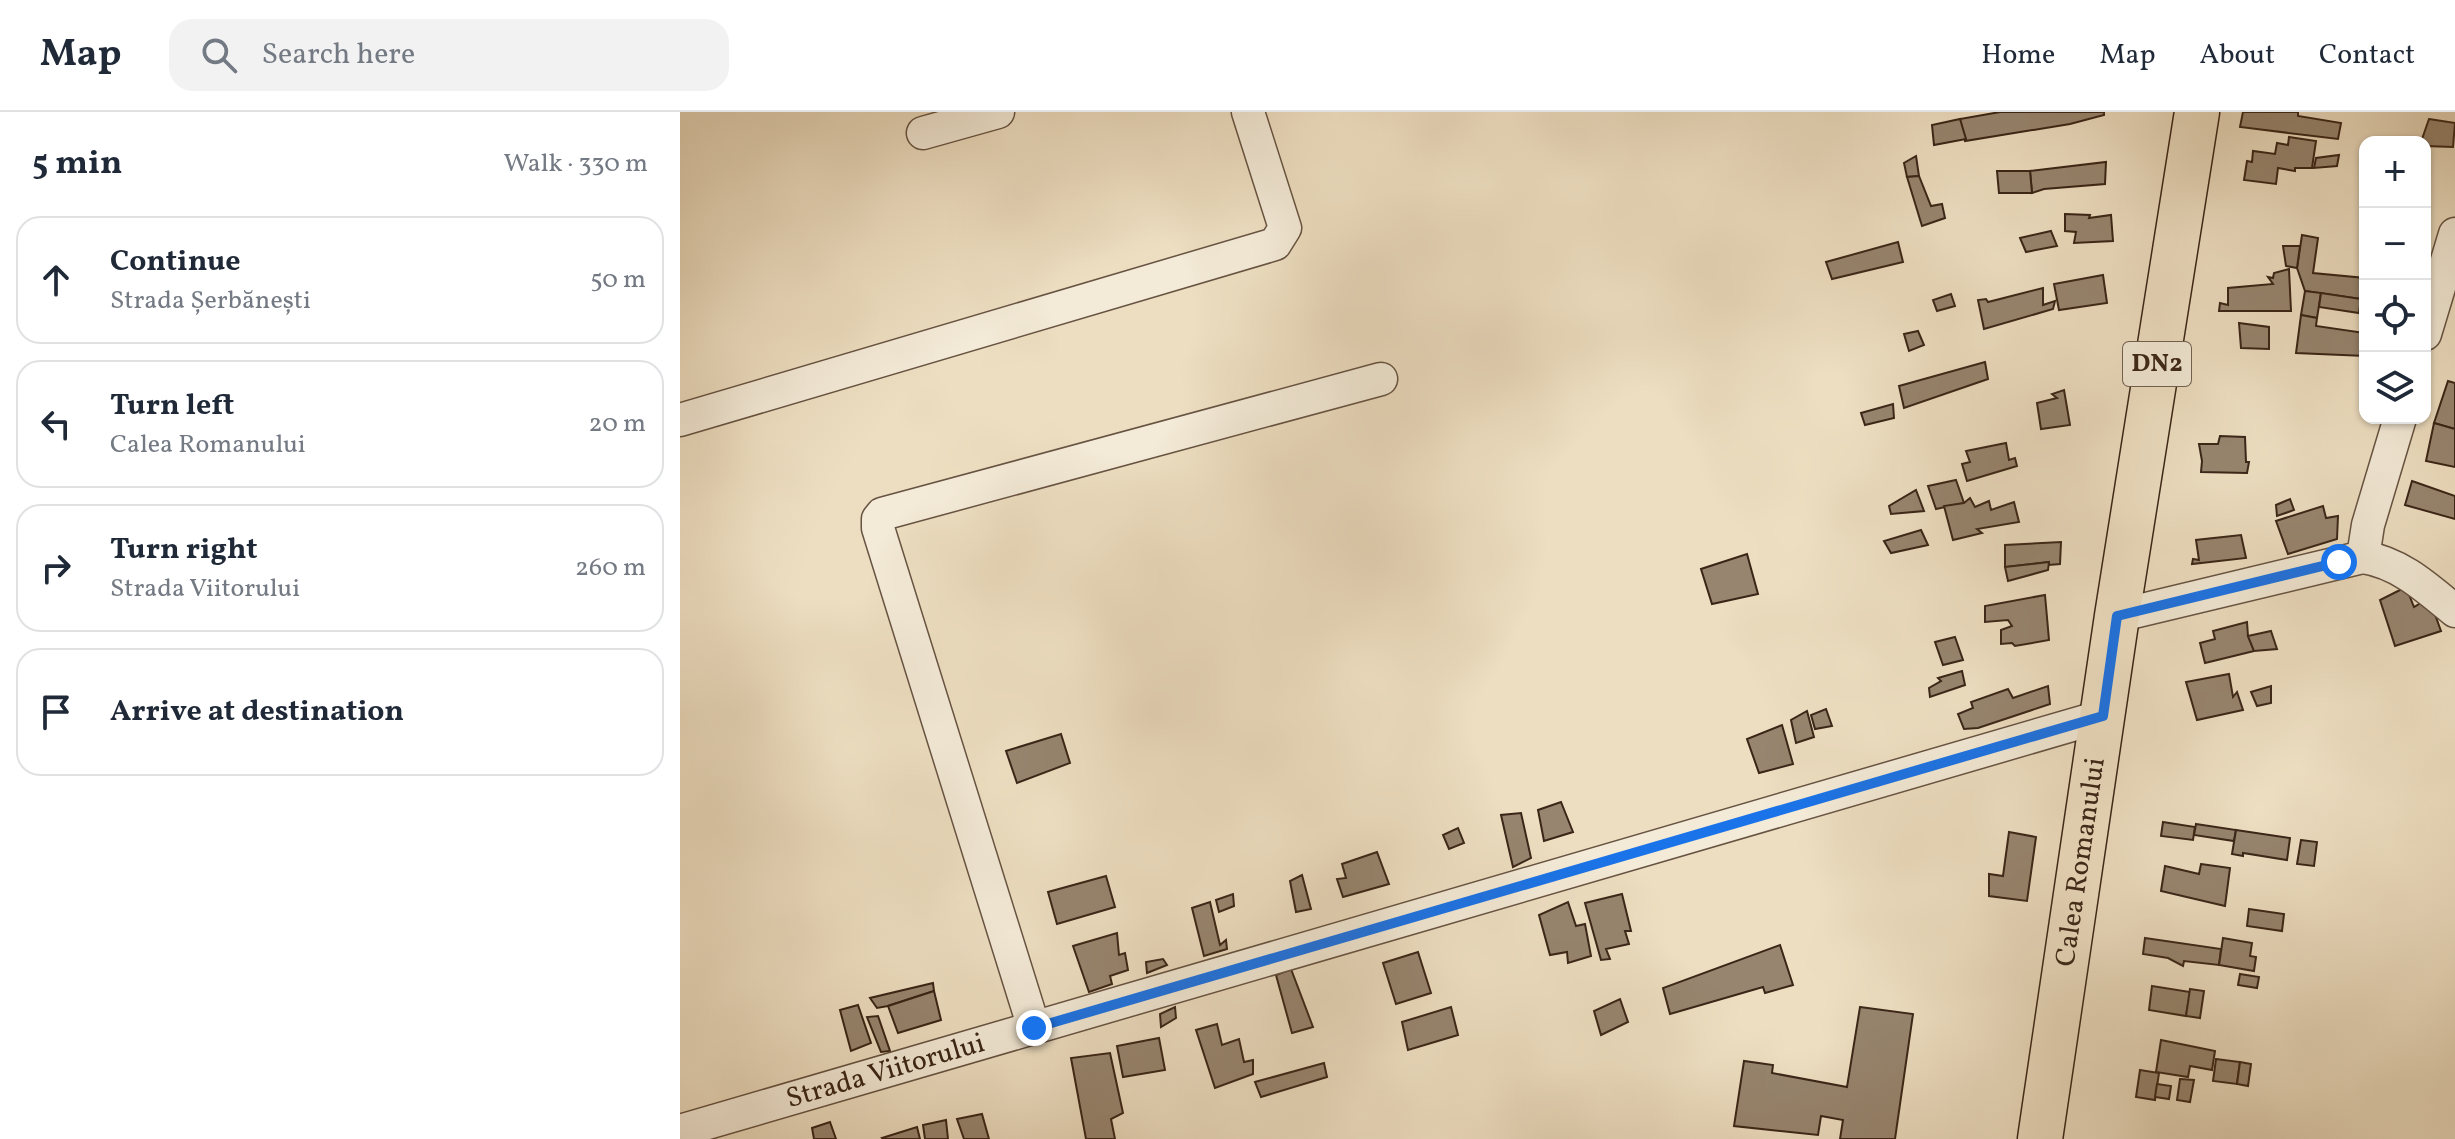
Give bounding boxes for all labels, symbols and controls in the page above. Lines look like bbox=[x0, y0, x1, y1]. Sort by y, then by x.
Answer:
search box bbox=[169, 19, 729, 91]
text: Map bbox=[40, 29, 121, 82]
icon: search bbox=[197, 33, 241, 77]
text: Search here bbox=[261, 34, 415, 76]
text: Home bbox=[1981, 36, 2055, 75]
text: Map bbox=[2099, 36, 2155, 75]
text: About bbox=[2199, 36, 2275, 75]
text: Contact bbox=[2319, 36, 2415, 75]
map controls bbox=[2359, 136, 2431, 424]
button: + bbox=[2359, 136, 2431, 208]
text: 5 min bbox=[32, 141, 122, 188]
text: Walk · 330 m bbox=[504, 146, 648, 182]
button: − bbox=[2359, 208, 2431, 280]
text: Continue bbox=[110, 241, 241, 283]
icon: ahead bbox=[34, 258, 78, 302]
text: 50 m bbox=[590, 262, 646, 298]
button: locate bbox=[2359, 280, 2431, 352]
text: Strada Șerbănești bbox=[110, 283, 311, 319]
road number: DN2 bbox=[2123, 342, 2191, 386]
button: layers bbox=[2359, 352, 2431, 424]
text: Turn left bbox=[110, 385, 234, 427]
icon: left bbox=[34, 402, 78, 446]
text: 20 m bbox=[588, 406, 646, 442]
text: Calea Romanului bbox=[110, 427, 306, 463]
text: Turn right bbox=[110, 529, 258, 571]
route start bbox=[2321, 544, 2357, 580]
icon: right bbox=[34, 546, 78, 590]
text: 260 m bbox=[575, 550, 646, 586]
text: Strada Viitorului bbox=[110, 571, 300, 607]
icon: arrive bbox=[34, 690, 78, 734]
text: Arrive at destination bbox=[110, 691, 404, 733]
street label: Calea Romanului bbox=[2046, 755, 2115, 969]
route end bbox=[1016, 1010, 1052, 1046]
street label: Strada Viitorului bbox=[782, 1024, 989, 1118]

